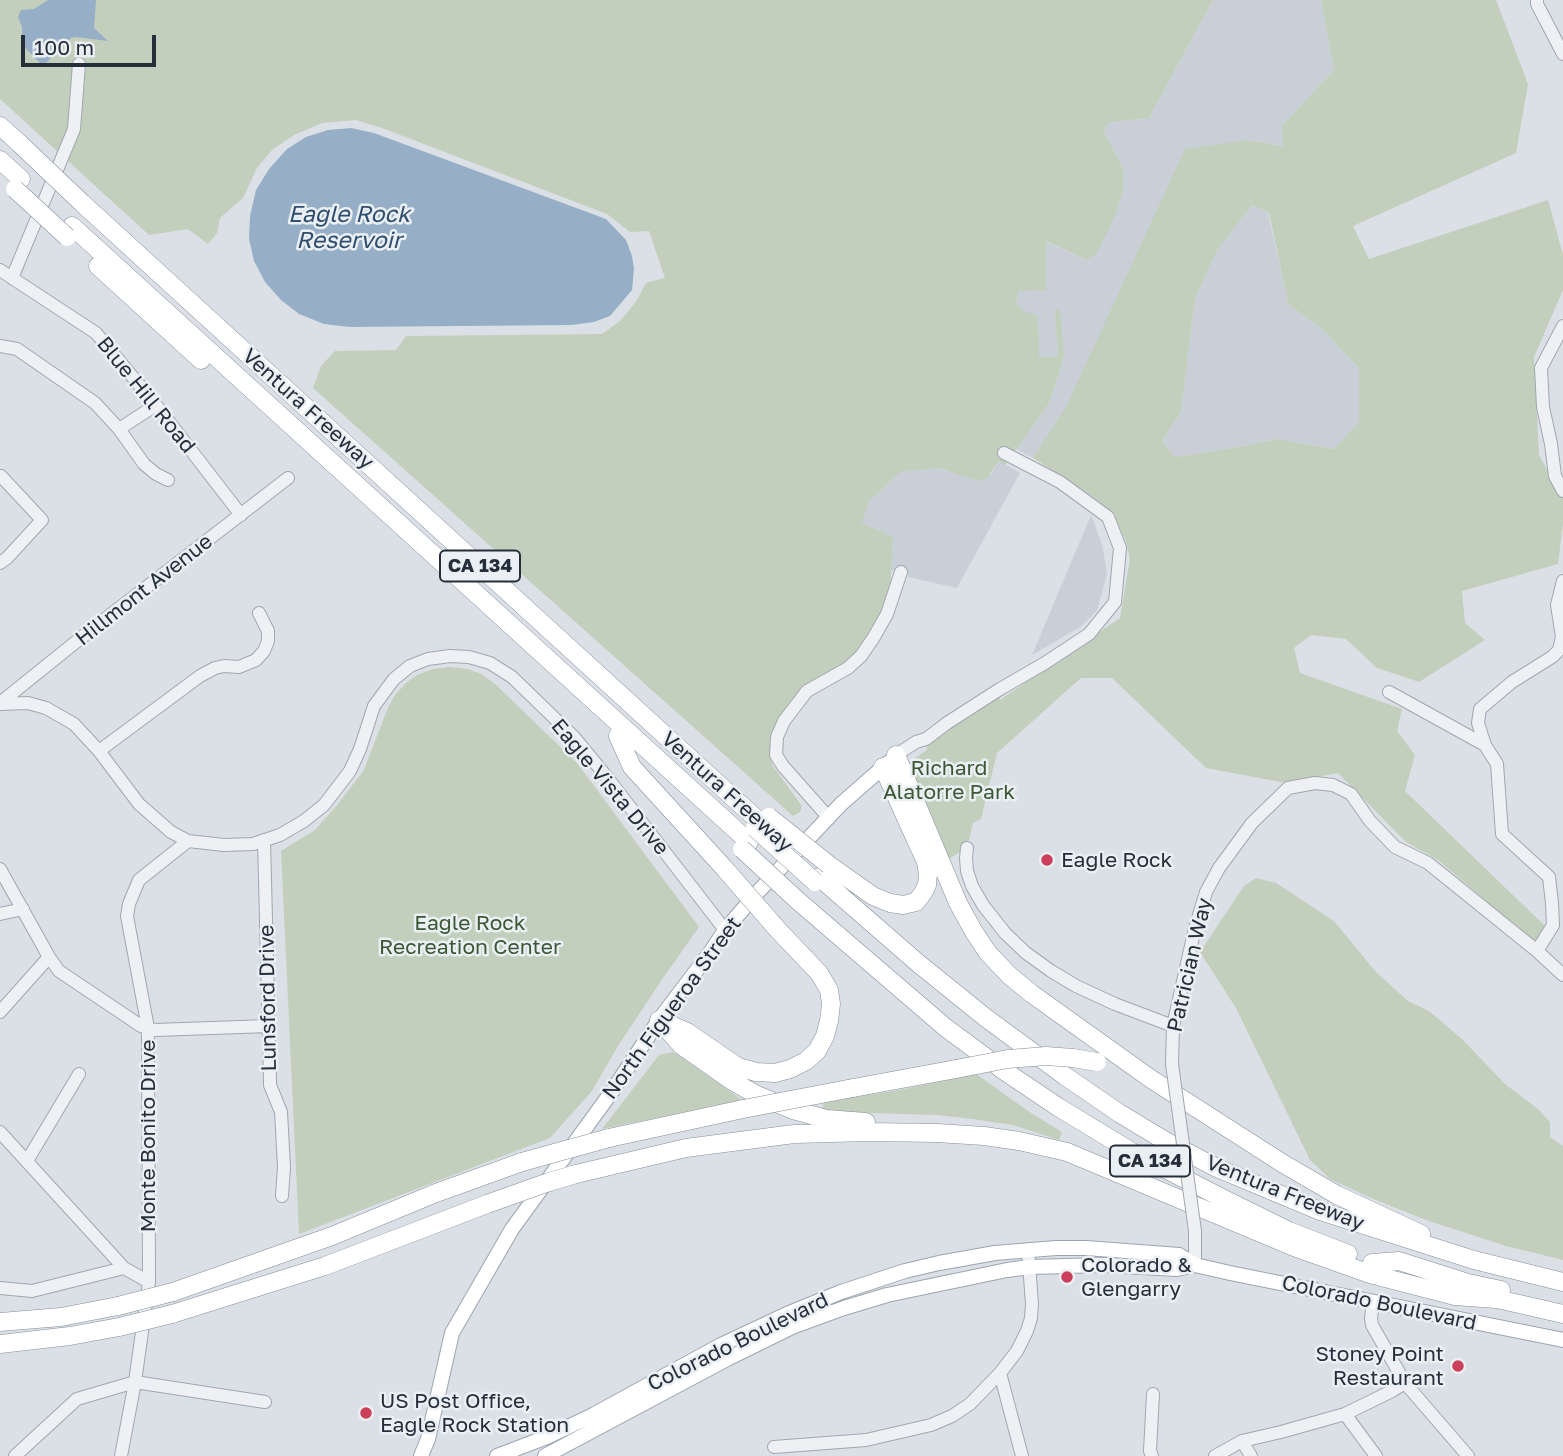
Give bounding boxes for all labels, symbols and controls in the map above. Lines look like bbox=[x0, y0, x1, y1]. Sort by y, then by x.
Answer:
scale bar bbox=[24, 21, 159, 65]
text: 100 m bbox=[34, 34, 94, 60]
water label: Eagle Rock Reservoir bbox=[288, 201, 410, 255]
street label: Blue Hill Road bbox=[91, 332, 201, 458]
street label: Ventura Freeway bbox=[237, 343, 379, 475]
street label: Hillmont Avenue bbox=[71, 529, 217, 651]
road number: CA 134 bbox=[440, 551, 520, 582]
street label: Eagle Vista Drive bbox=[546, 714, 674, 860]
street label: Ventura Freeway bbox=[656, 726, 798, 858]
park label: Richard Alatorre Park bbox=[883, 755, 1015, 805]
place label: Eagle Rock bbox=[1061, 847, 1172, 873]
marker: Eagle Rock bbox=[1039, 852, 1055, 868]
street label: Patrician Way bbox=[1162, 895, 1218, 1035]
park label: Eagle Rock Recreation Center bbox=[379, 910, 561, 960]
street label: North Figueroa Street bbox=[597, 912, 747, 1104]
street label: Lunsford Drive bbox=[254, 925, 282, 1071]
street label: Monte Bonito Drive bbox=[135, 1040, 161, 1232]
road number: CA 134 bbox=[1110, 1146, 1190, 1176]
street label: Ventura Freeway bbox=[1202, 1150, 1368, 1236]
place label: Colorado & Glengarry bbox=[1081, 1252, 1192, 1302]
marker: Colorado & Glengarry bbox=[1059, 1269, 1075, 1285]
street label: Colorado Boulevard bbox=[1279, 1270, 1479, 1336]
street label: Colorado Boulevard bbox=[643, 1287, 833, 1397]
place label: Stoney Point Restaurant bbox=[1315, 1341, 1444, 1391]
marker: Stoney Point Restaurant bbox=[1450, 1358, 1466, 1374]
place label: US Post Office, Eagle Rock Station bbox=[380, 1388, 569, 1438]
marker: US Post Office, Eagle Rock Station bbox=[358, 1405, 374, 1421]

